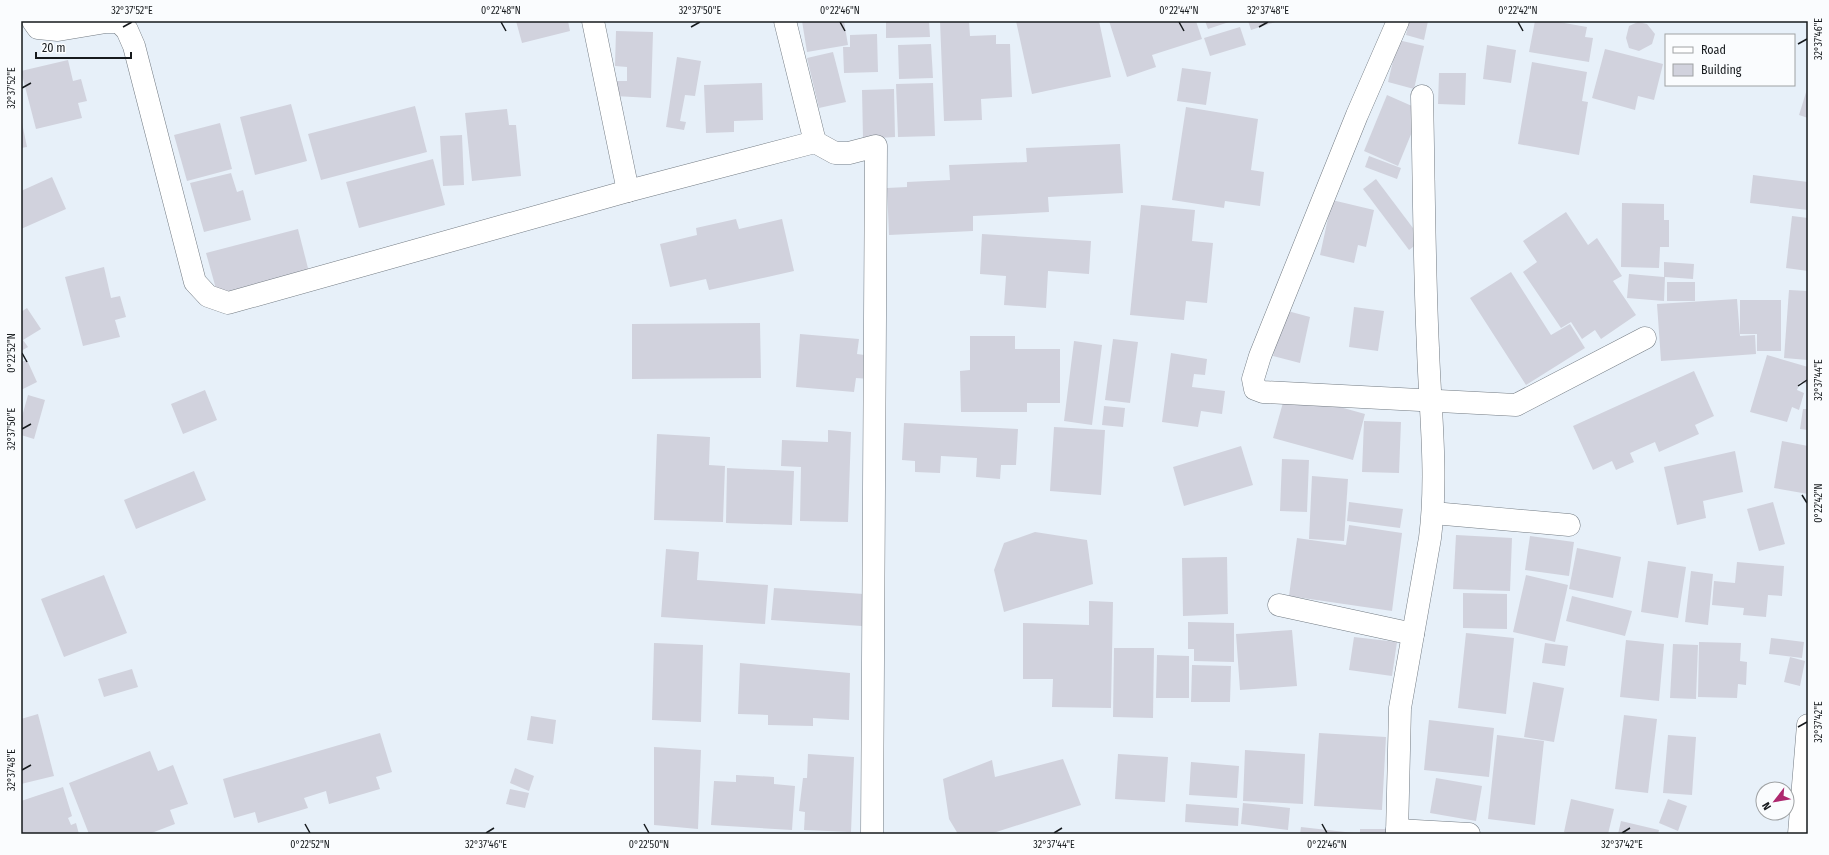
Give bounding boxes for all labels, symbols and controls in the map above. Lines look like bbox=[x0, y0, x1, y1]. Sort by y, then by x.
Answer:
text: 32°37'52"E bbox=[111, 5, 153, 17]
text: 0°22'48"N bbox=[481, 5, 521, 17]
text: 32°37'50"E bbox=[679, 5, 721, 17]
text: 0°22'46"N bbox=[820, 5, 860, 17]
text: 0°22'44"N bbox=[1159, 5, 1199, 17]
text: 32°37'48"E bbox=[1247, 5, 1289, 17]
text: 0°22'42"N bbox=[1498, 5, 1538, 17]
text: 32°37'46"E bbox=[1813, 18, 1825, 60]
scale bar bbox=[36, 34, 131, 60]
legend bbox=[1665, 34, 1795, 86]
text: 20 m bbox=[42, 41, 66, 55]
text: Road bbox=[1701, 43, 1726, 57]
text: Building bbox=[1701, 63, 1742, 77]
text: 32°37'52"E bbox=[6, 67, 18, 109]
text: 0°22'52"N bbox=[6, 333, 18, 373]
text: 32°37'44"E bbox=[1813, 359, 1825, 401]
text: 32°37'50"E bbox=[6, 408, 18, 450]
text: 0°22'42"N bbox=[1813, 483, 1825, 523]
text: 32°37'42"E bbox=[1813, 701, 1825, 743]
text: 32°37'48"E bbox=[6, 749, 18, 791]
north arrow bbox=[1755, 781, 1795, 821]
text: N bbox=[1760, 800, 1774, 812]
text: 0°22'52"N bbox=[290, 839, 330, 851]
text: 32°37'46"E bbox=[465, 839, 507, 851]
text: 0°22'50"N bbox=[629, 839, 669, 851]
text: 32°37'44"E bbox=[1033, 839, 1075, 851]
text: 0°22'46"N bbox=[1307, 839, 1347, 851]
text: 32°37'42"E bbox=[1601, 839, 1643, 851]

